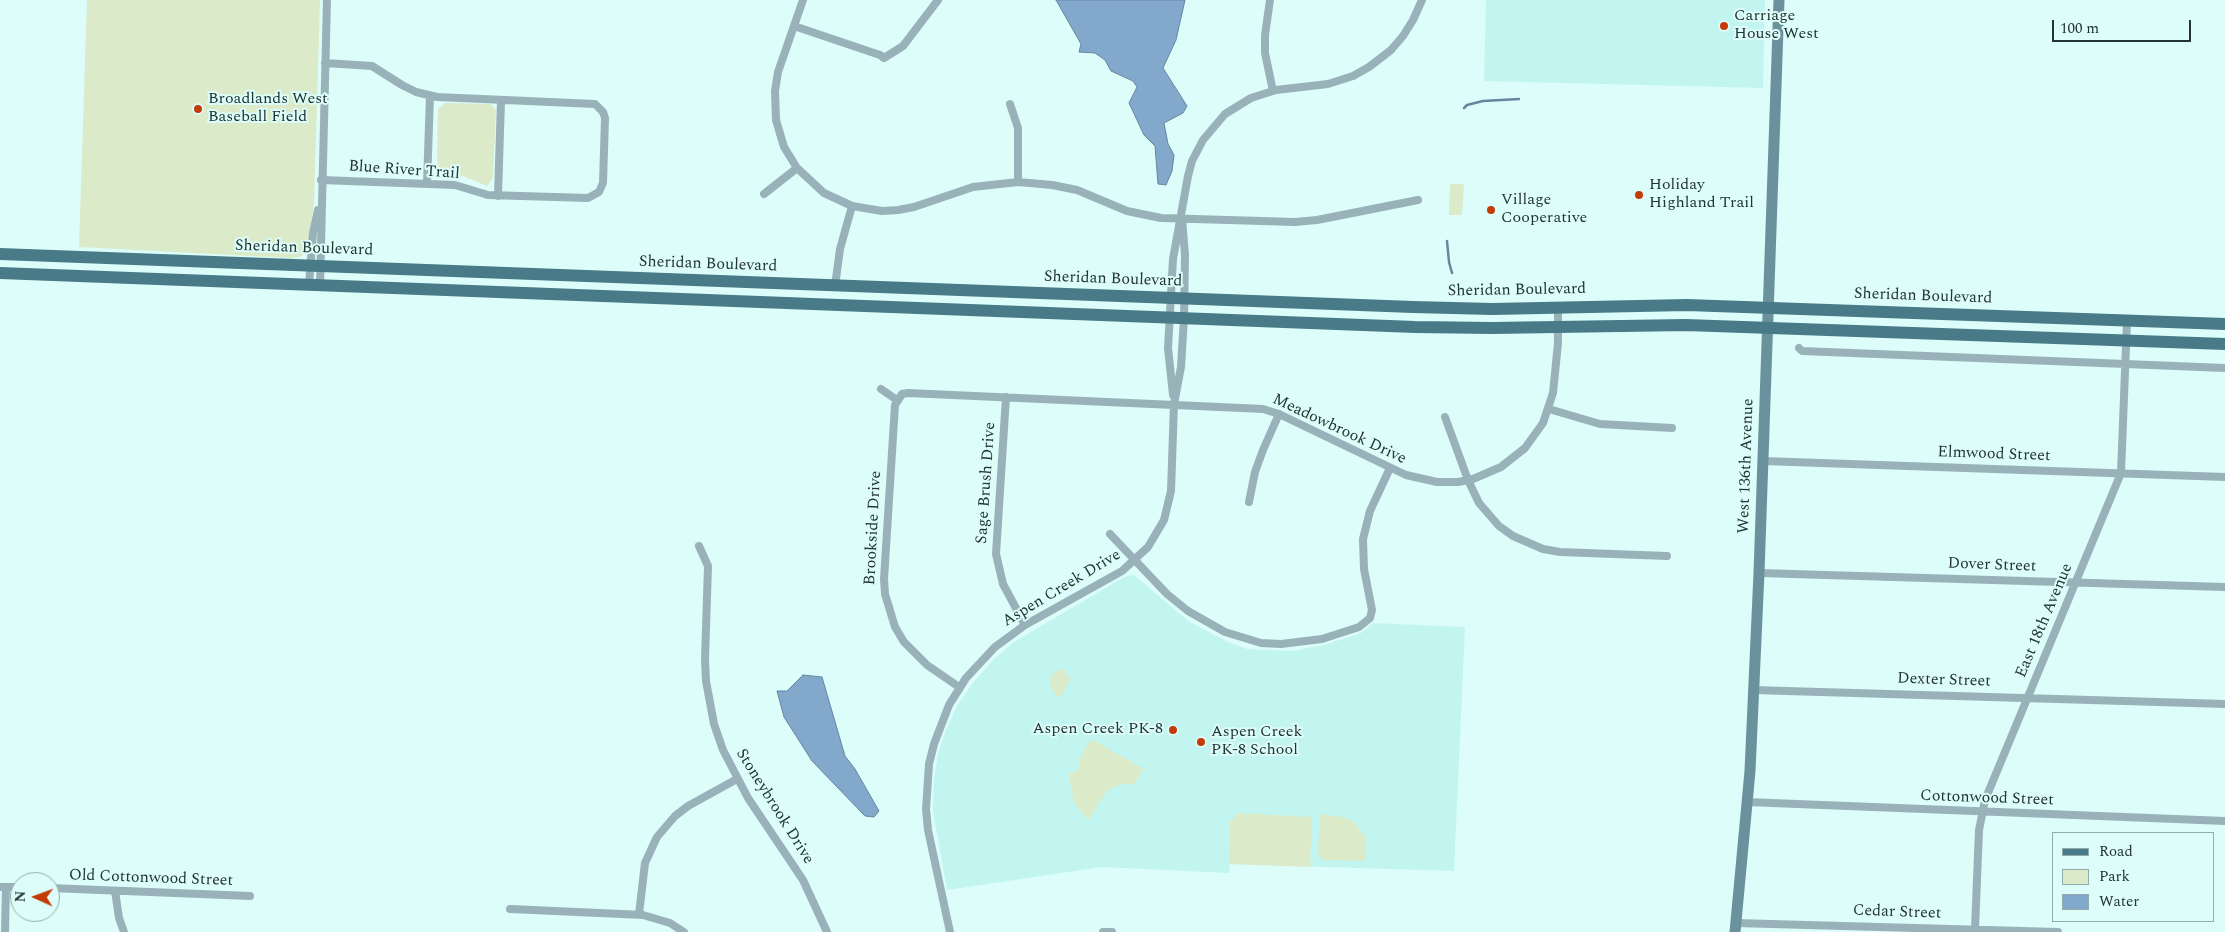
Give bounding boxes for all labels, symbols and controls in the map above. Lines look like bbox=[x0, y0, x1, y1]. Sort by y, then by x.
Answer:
place label: Carriage House West bbox=[1734, 7, 1819, 45]
scale bar bbox=[2055, 10, 2194, 42]
text: 100 m bbox=[2060, 17, 2099, 40]
marker: Carriage House West bbox=[1718, 20, 1730, 32]
place label: Broadlands West Baseball Field bbox=[208, 90, 328, 128]
marker: Broadlands West Baseball Field bbox=[192, 103, 204, 115]
street label: Blue River Trail bbox=[348, 158, 460, 184]
place label: Holiday Highland Trail bbox=[1649, 176, 1754, 214]
marker: Holiday Highland Trail bbox=[1633, 189, 1645, 201]
place label: Village Cooperative bbox=[1501, 191, 1587, 229]
marker: Village Cooperative bbox=[1485, 204, 1497, 216]
street label: Sheridan Boulevard bbox=[234, 237, 374, 261]
street label: Sheridan Boulevard bbox=[638, 253, 778, 277]
street label: Sheridan Boulevard bbox=[1043, 268, 1183, 292]
street label: Sheridan Boulevard bbox=[1448, 280, 1586, 302]
street label: Sheridan Boulevard bbox=[1853, 285, 1993, 309]
street label: Meadowbrook Drive bbox=[1269, 391, 1409, 469]
street label: West 136th Avenue bbox=[1735, 398, 1759, 534]
street label: Sage Brush Drive bbox=[973, 421, 1001, 545]
street label: Elmwood Street bbox=[1937, 443, 2051, 467]
street label: Brookside Drive bbox=[861, 470, 887, 586]
street label: Aspen Creek Drive bbox=[999, 546, 1125, 632]
street label: Dover Street bbox=[1947, 555, 2037, 577]
street label: East 18th Avenue bbox=[2012, 561, 2078, 681]
street label: Dexter Street bbox=[1897, 670, 1991, 692]
place label: Aspen Creek PK-8 bbox=[1033, 720, 1163, 740]
place label: Aspen Creek PK-8 School bbox=[1211, 723, 1302, 761]
marker: Aspen Creek PK-8 bbox=[1167, 724, 1179, 736]
marker: Aspen Creek PK-8 School bbox=[1195, 736, 1207, 748]
street label: Stoneybrook Drive bbox=[731, 746, 817, 868]
street label: Cottonwood Street bbox=[1920, 787, 2054, 811]
legend bbox=[2052, 832, 2215, 922]
text: Road bbox=[2099, 840, 2133, 863]
text: Park bbox=[2099, 865, 2130, 888]
street label: Old Cottonwood Street bbox=[69, 867, 233, 891]
north arrow bbox=[10, 872, 60, 922]
text: N bbox=[10, 890, 31, 903]
text: Water bbox=[2099, 890, 2139, 913]
street label: Cedar Street bbox=[1852, 902, 1942, 924]

